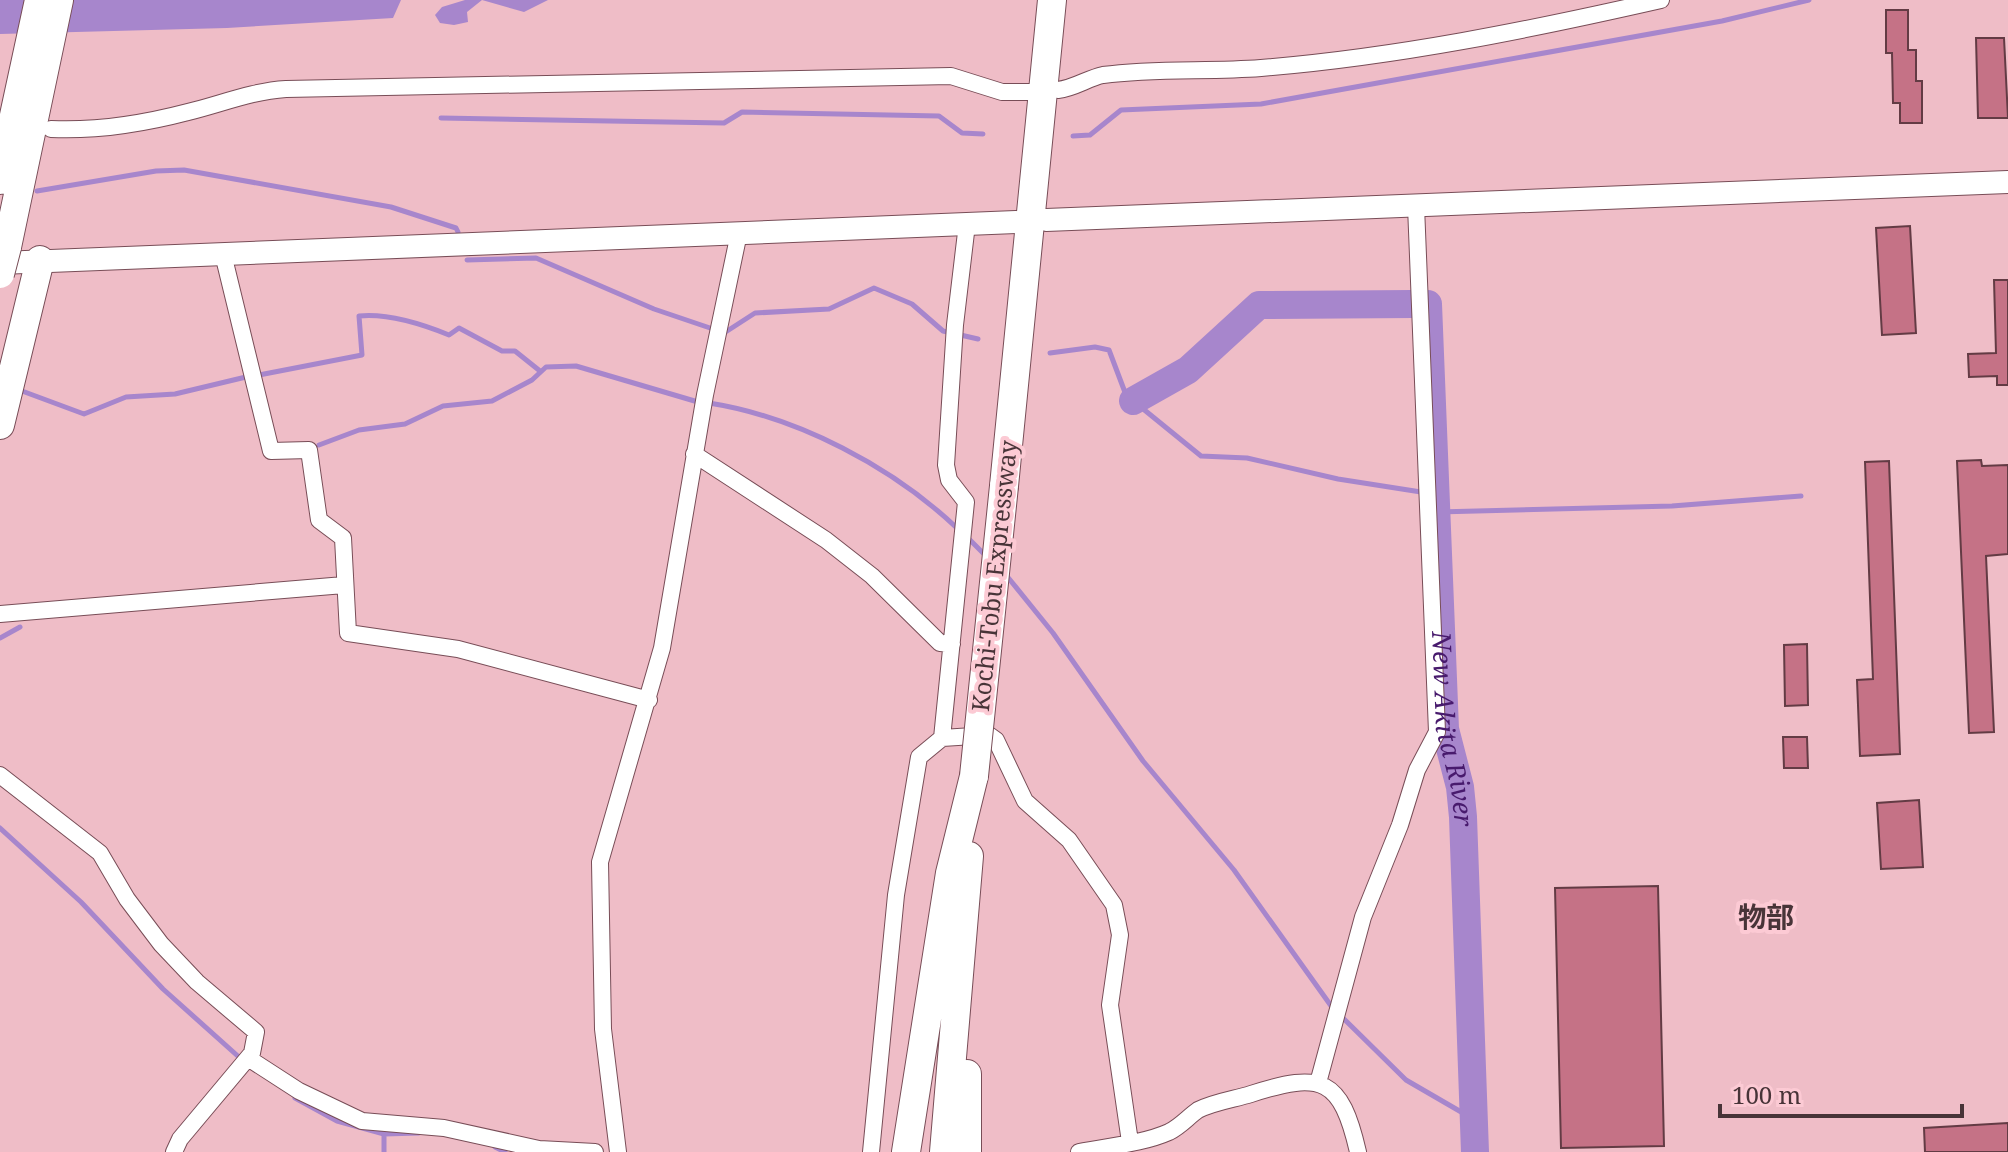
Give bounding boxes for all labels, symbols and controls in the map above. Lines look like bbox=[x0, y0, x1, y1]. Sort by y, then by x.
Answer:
street label: Kochi-Tobu Expressway bbox=[963, 438, 1024, 713]
water label: New Akita River bbox=[1424, 629, 1482, 828]
district label: 物部 bbox=[1738, 897, 1794, 935]
scale bar bbox=[1720, 1068, 1962, 1118]
text: 100 m bbox=[1732, 1078, 1801, 1111]

